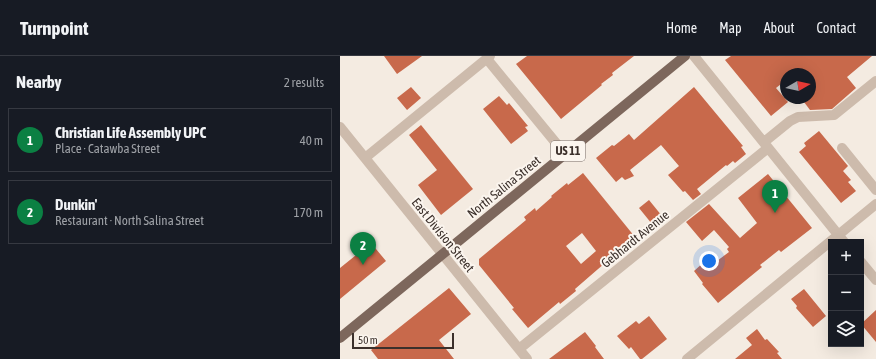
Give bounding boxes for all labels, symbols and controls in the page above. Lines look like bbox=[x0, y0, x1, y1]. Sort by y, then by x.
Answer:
text: Turnpoint bbox=[20, 17, 88, 39]
text: Home bbox=[666, 20, 697, 36]
text: Map bbox=[719, 20, 742, 36]
text: About bbox=[764, 20, 795, 36]
text: Contact bbox=[817, 20, 856, 36]
north arrow bbox=[780, 68, 816, 104]
text: Nearby bbox=[16, 72, 62, 92]
text: 2 results bbox=[284, 75, 324, 90]
text: Christian Life Assembly UPC bbox=[55, 124, 206, 141]
text: 1 bbox=[27, 133, 33, 148]
text: 40 m bbox=[300, 133, 323, 148]
text: Place · Catawba Street bbox=[55, 141, 160, 156]
road number: US 11 bbox=[551, 141, 585, 161]
street label: North Salina Street bbox=[464, 153, 544, 221]
pin: 1 bbox=[762, 180, 788, 213]
street label: East Division Street bbox=[409, 195, 477, 275]
text: Dunkin' bbox=[55, 196, 97, 213]
text: 2 bbox=[27, 205, 33, 220]
text: 170 m bbox=[294, 205, 323, 220]
street label: Gebhardt Avenue bbox=[598, 207, 672, 271]
text: Restaurant · North Salina Street bbox=[55, 213, 204, 228]
pin: 2 bbox=[350, 232, 376, 265]
map controls bbox=[828, 239, 864, 347]
button: + bbox=[828, 239, 864, 275]
your location bbox=[699, 251, 719, 271]
button: − bbox=[828, 275, 864, 311]
button: layers bbox=[828, 311, 864, 347]
scale bar bbox=[352, 331, 454, 350]
text: 50 m bbox=[358, 334, 378, 346]

